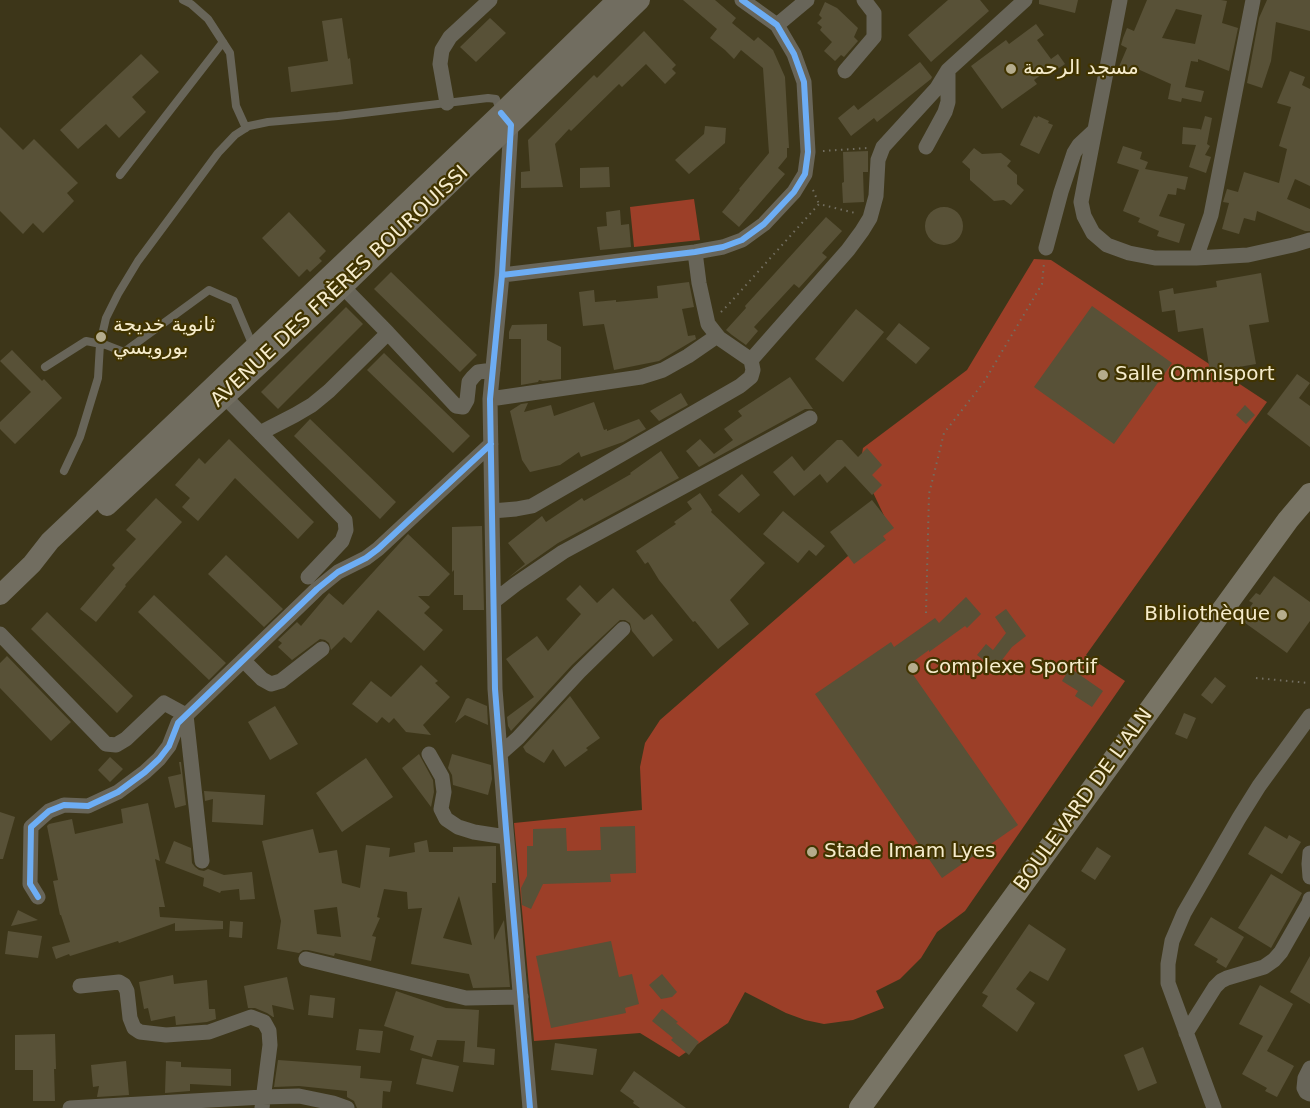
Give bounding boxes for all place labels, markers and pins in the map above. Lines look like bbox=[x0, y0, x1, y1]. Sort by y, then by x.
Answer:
place label: مسجد الرحمة bbox=[1023, 57, 1139, 81]
marker: مسجد الرحمة bbox=[1004, 62, 1018, 76]
place label: ثانوية خديجة بورويسي bbox=[113, 314, 215, 361]
marker: ثانوية خديجة بورويسي bbox=[94, 330, 108, 344]
place label: Salle Omnisport bbox=[1115, 363, 1275, 387]
marker: Salle Omnisport bbox=[1096, 368, 1110, 382]
place label: Bibliothèque bbox=[1144, 603, 1270, 627]
marker: Bibliothèque bbox=[1275, 608, 1289, 622]
place label: Complexe Sportif bbox=[925, 656, 1097, 680]
marker: Complexe Sportif bbox=[906, 661, 920, 675]
place label: Stade Imam Lyes bbox=[824, 840, 995, 864]
marker: Stade Imam Lyes bbox=[805, 845, 819, 859]

